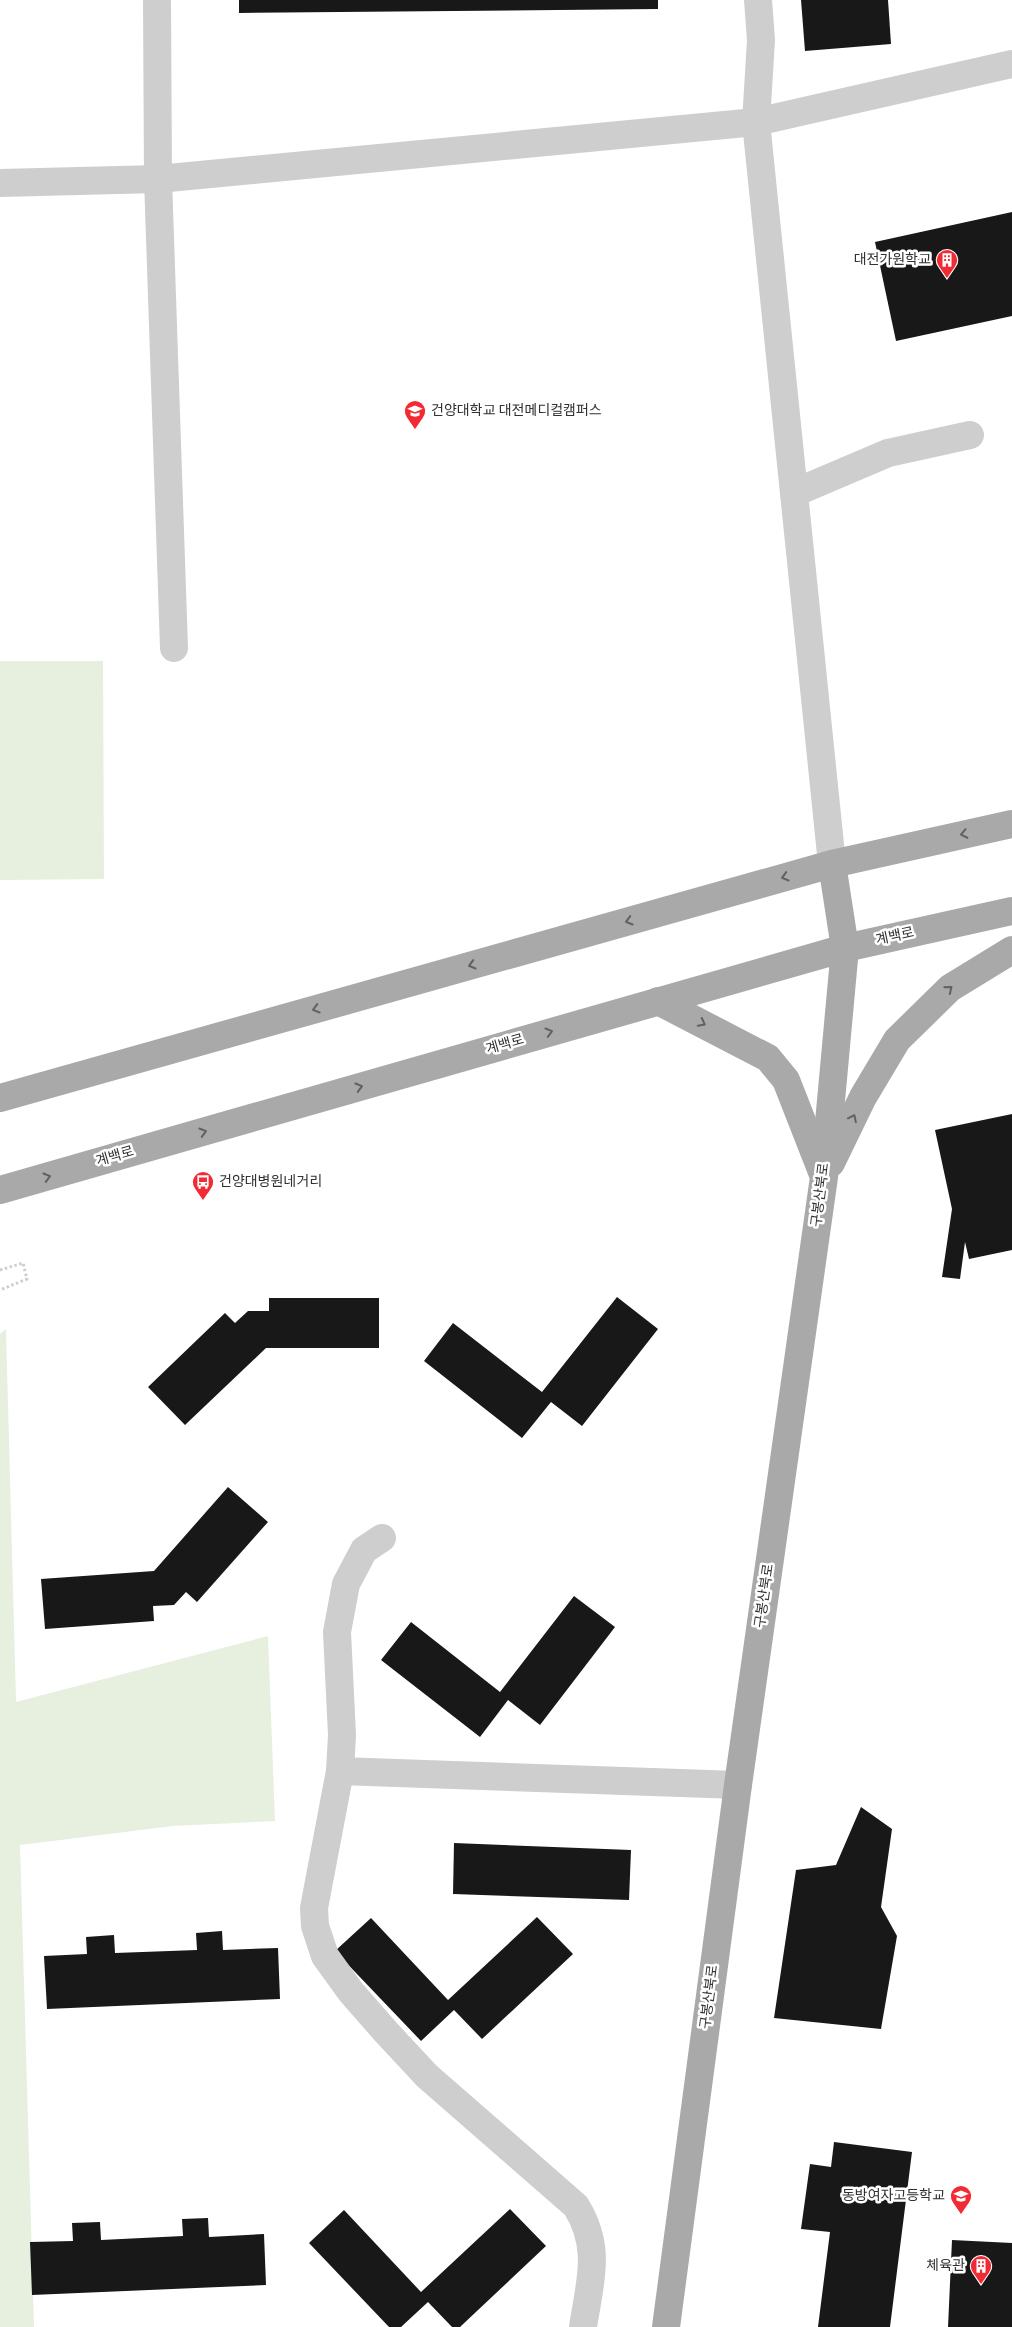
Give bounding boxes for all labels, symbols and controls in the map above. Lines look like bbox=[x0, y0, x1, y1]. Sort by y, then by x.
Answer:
building icon: 대전가원학교 bbox=[935, 248, 959, 279]
place label: 대전가원학교 bbox=[854, 251, 931, 269]
school or university icon: 건양대학교 대전메디컬캠퍼스 bbox=[403, 399, 427, 430]
place label: 건양대학교 대전메디컬캠퍼스 bbox=[431, 402, 602, 420]
one-way arrow bbox=[960, 828, 969, 839]
one-way arrow bbox=[781, 871, 790, 882]
one-way arrow bbox=[624, 915, 633, 926]
street label: 계백로 bbox=[874, 925, 916, 949]
one-way arrow bbox=[469, 960, 477, 970]
one-way arrow bbox=[944, 986, 953, 995]
one-way arrow bbox=[312, 1004, 321, 1014]
one-way arrow bbox=[697, 1017, 706, 1027]
one-way arrow bbox=[544, 1028, 553, 1038]
street label: 계백로 bbox=[484, 1031, 526, 1058]
one-way arrow bbox=[355, 1082, 364, 1093]
one-way arrow bbox=[847, 1114, 857, 1123]
one-way arrow bbox=[198, 1127, 207, 1137]
street label: 계백로 bbox=[94, 1143, 136, 1170]
street label: 구봉산북로 bbox=[809, 1162, 833, 1228]
bus stop icon: 건양대병원네거리 bbox=[191, 1170, 215, 1201]
one-way arrow bbox=[42, 1172, 50, 1182]
place label: 건양대병원네거리 bbox=[219, 1174, 322, 1191]
street label: 구봉산북로 bbox=[752, 1563, 778, 1629]
street label: 구봉산북로 bbox=[698, 1964, 722, 2030]
school or university icon: 동방여자고등학교 bbox=[949, 2184, 973, 2215]
place label: 동방여자고등학교 bbox=[842, 2187, 945, 2205]
building icon: 체육관 bbox=[969, 2254, 993, 2285]
place label: 체육관 bbox=[926, 2258, 965, 2275]

